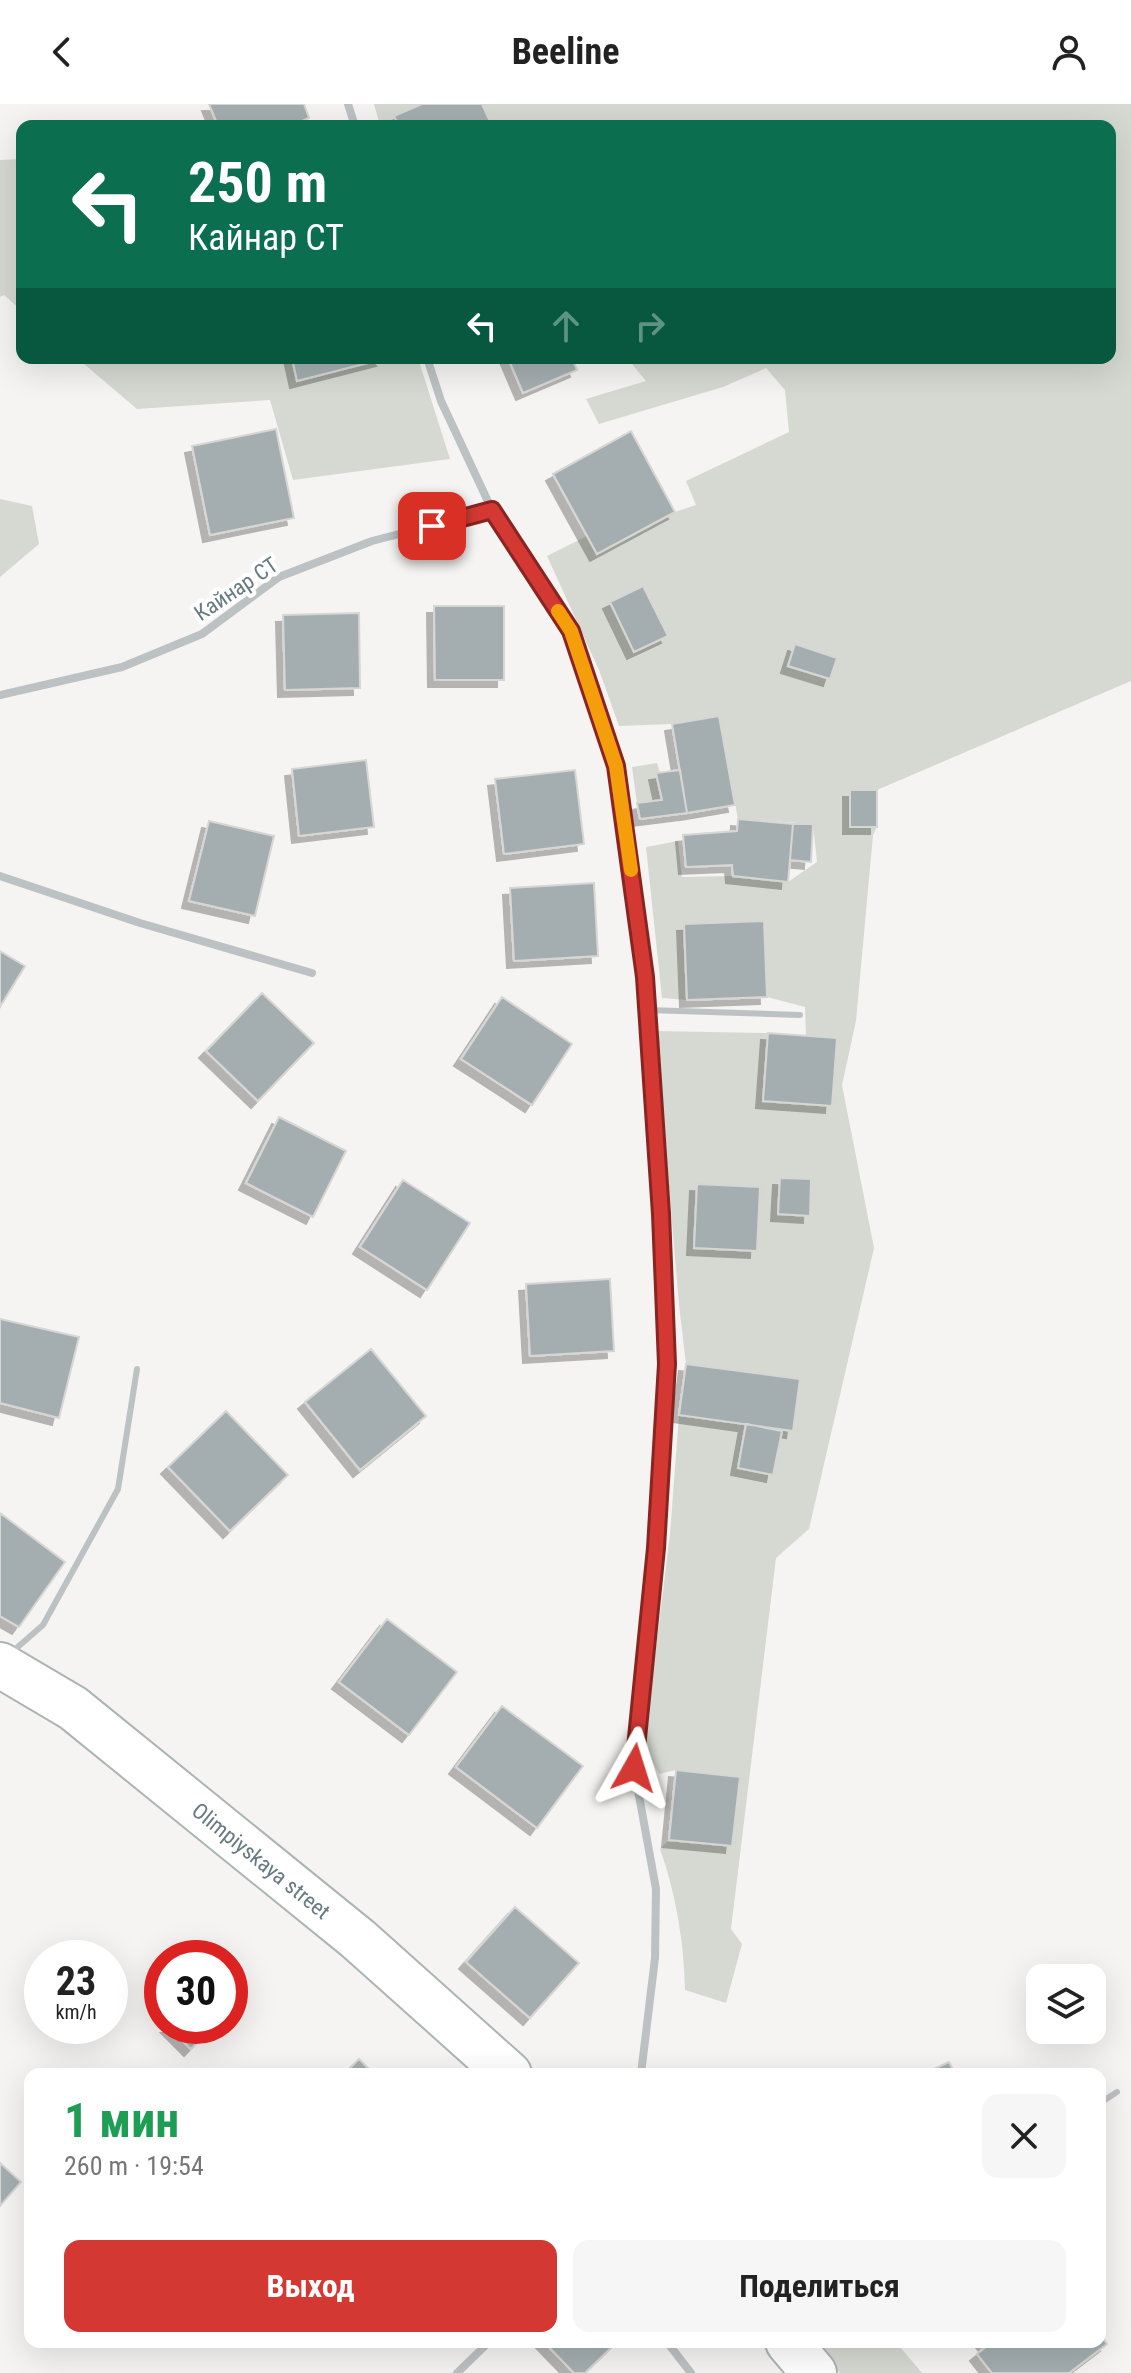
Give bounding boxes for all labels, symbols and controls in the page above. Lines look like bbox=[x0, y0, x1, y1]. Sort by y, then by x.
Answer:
icon: back bbox=[40, 30, 84, 74]
icon: person bbox=[1047, 30, 1091, 74]
text: Beeline bbox=[512, 31, 619, 73]
text: 250 m bbox=[188, 150, 327, 216]
icon: left bbox=[56, 152, 160, 256]
text: Кайнар СТ bbox=[188, 217, 344, 259]
icon: left bbox=[460, 304, 504, 348]
icon: ahead bbox=[544, 304, 588, 348]
icon: right bbox=[628, 304, 672, 348]
pin bbox=[398, 492, 466, 560]
icon: arrive bbox=[410, 504, 454, 548]
street label: Кайнар СТ bbox=[189, 552, 283, 626]
position arrow bbox=[592, 1726, 676, 1810]
street label: Olimpiyskaya street bbox=[187, 1798, 335, 1924]
speed limit sign: 30 bbox=[144, 1940, 248, 2044]
text: 23 bbox=[56, 1958, 96, 2005]
map controls bbox=[1026, 1964, 1106, 2044]
button: layers bbox=[1026, 1964, 1106, 2044]
text: km/h bbox=[55, 2000, 97, 2024]
text: 1 мин bbox=[64, 2092, 179, 2149]
button: close bbox=[982, 2094, 1066, 2178]
text: 260 m · 19:54 bbox=[64, 2151, 204, 2181]
button: Выход bbox=[64, 2240, 557, 2332]
button: Поделиться bbox=[573, 2240, 1066, 2332]

